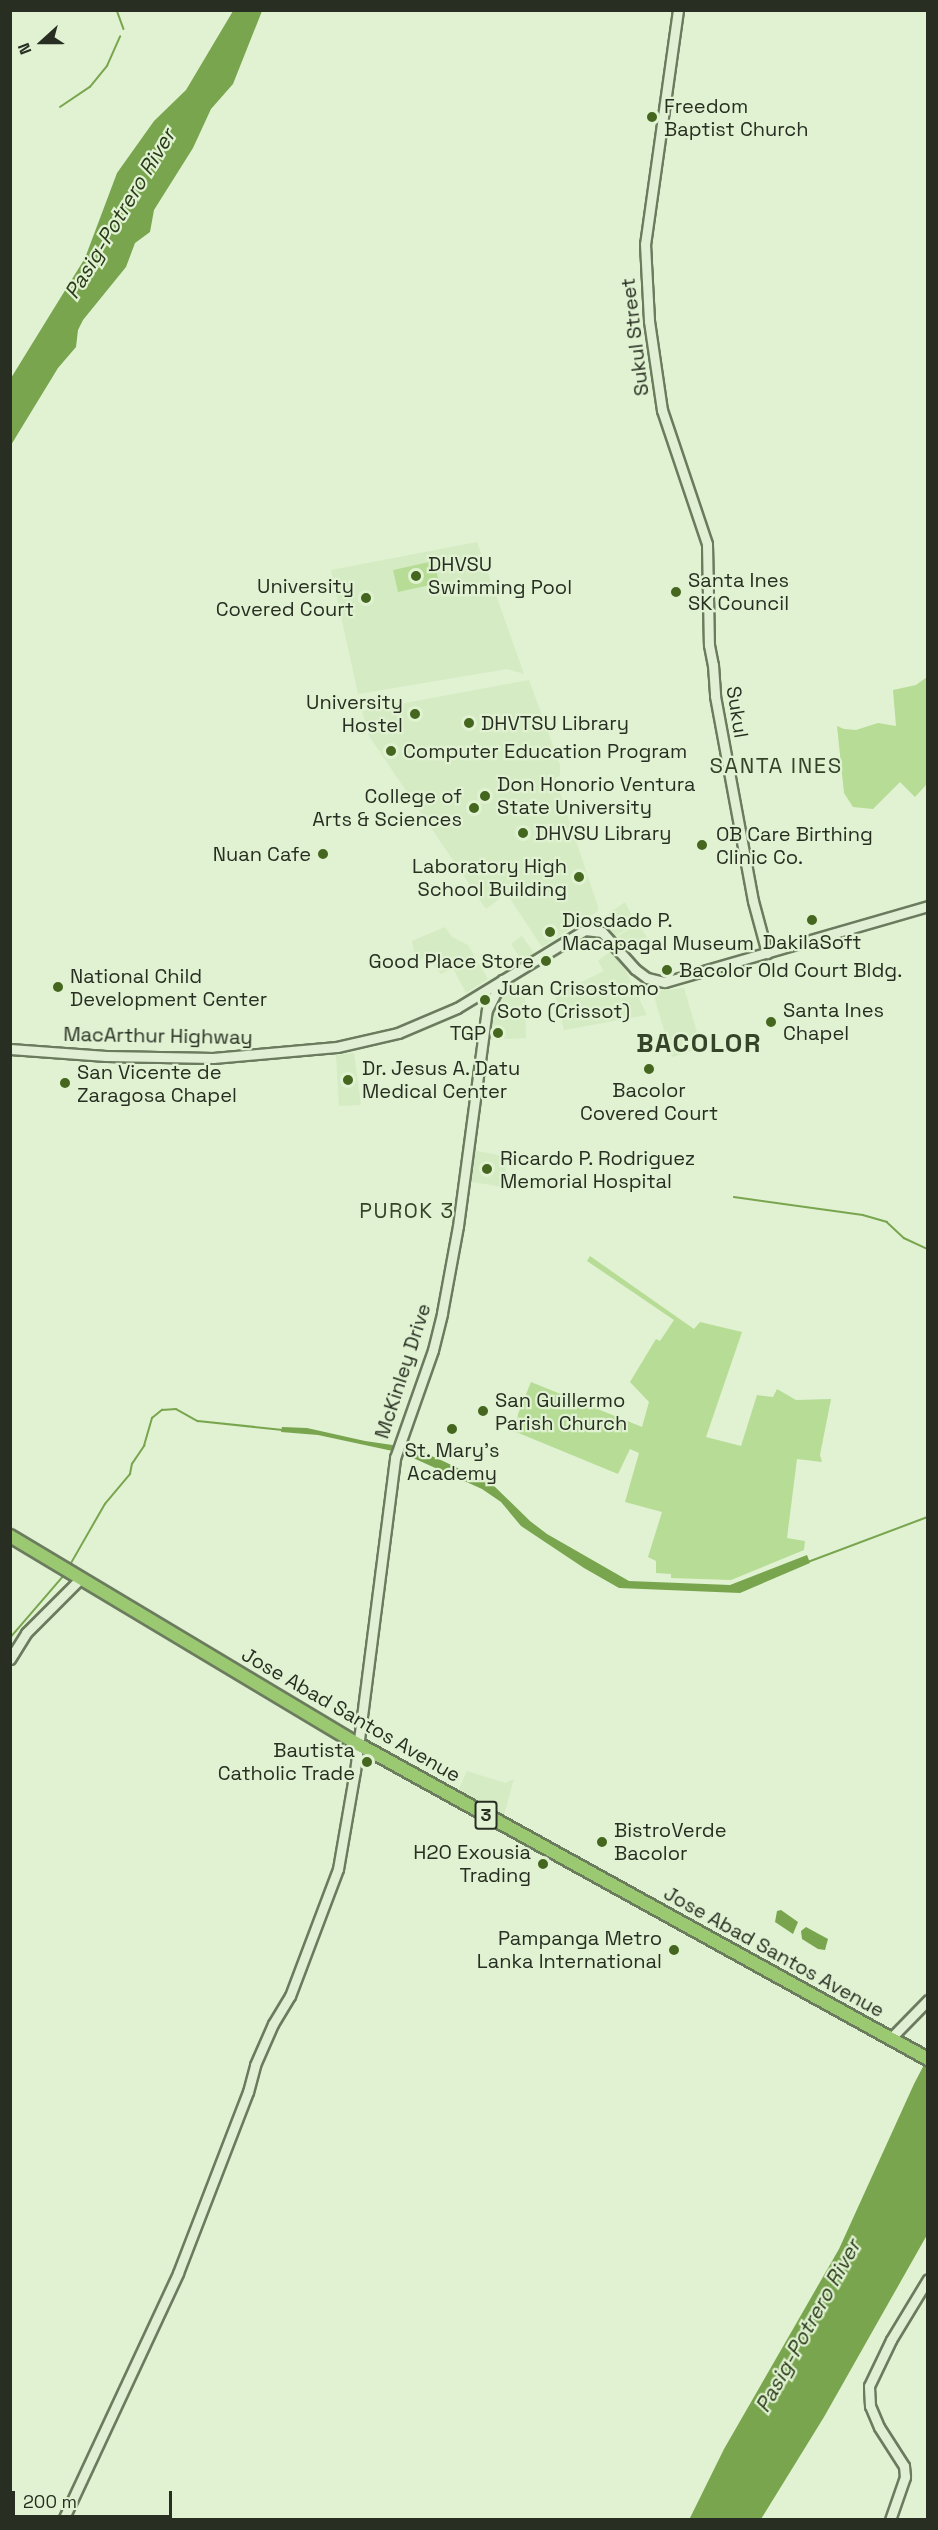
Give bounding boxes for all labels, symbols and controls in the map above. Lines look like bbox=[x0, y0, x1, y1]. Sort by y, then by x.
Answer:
north arrow bbox=[12, 12, 72, 72]
text: N bbox=[13, 40, 36, 57]
place label: Freedom Baptist Church bbox=[664, 94, 809, 141]
marker: Freedom Baptist Church bbox=[645, 110, 659, 124]
water label: Pasig-Potrero River bbox=[59, 125, 181, 303]
street label: Sukul Street bbox=[616, 277, 654, 397]
place label: DHVSU Swimming Pool bbox=[428, 552, 572, 599]
place label: Santa Ines SK Council bbox=[688, 568, 789, 615]
marker: DHVSU Swimming Pool bbox=[409, 569, 423, 583]
place label: University Covered Court bbox=[216, 574, 354, 621]
marker: Santa Ines SK Council bbox=[669, 585, 683, 599]
marker: University Covered Court bbox=[359, 591, 373, 605]
street label: Sukul bbox=[721, 684, 753, 740]
place label: University Hostel bbox=[306, 690, 403, 737]
marker: University Hostel bbox=[408, 707, 422, 721]
place label: DHVTSU Library bbox=[481, 711, 629, 735]
marker: DHVTSU Library bbox=[462, 716, 476, 730]
place label: Computer Education Program bbox=[403, 739, 687, 763]
marker: Computer Education Program bbox=[384, 744, 398, 758]
district label: SANTA INES bbox=[709, 753, 843, 779]
place label: Don Honorio Ventura State University bbox=[497, 772, 696, 819]
place label: College of Arts & Sciences bbox=[312, 784, 462, 831]
marker: Don Honorio Ventura State University bbox=[478, 789, 492, 803]
marker: College of Arts & Sciences bbox=[467, 801, 481, 815]
place label: DHVSU Library bbox=[535, 821, 671, 845]
place label: OB Care Birthing Clinic Co. bbox=[716, 822, 873, 869]
marker: DHVSU Library bbox=[516, 826, 530, 840]
marker: OB Care Birthing Clinic Co. bbox=[693, 836, 711, 854]
place label: Nuan Cafe bbox=[213, 842, 311, 866]
marker: Nuan Cafe bbox=[316, 847, 330, 861]
place label: Laboratory High School Building bbox=[412, 854, 567, 901]
marker: Laboratory High School Building bbox=[572, 870, 586, 884]
place label: Diosdado P. Macapagal Museum bbox=[562, 909, 754, 956]
marker: DakilaSoft bbox=[805, 913, 819, 927]
marker: Diosdado P. Macapagal Museum bbox=[543, 925, 557, 939]
place label: DakilaSoft bbox=[763, 930, 861, 954]
place label: Good Place Store bbox=[368, 949, 534, 973]
marker: Good Place Store bbox=[539, 954, 553, 968]
place label: Bacolor Old Court Bldg. bbox=[679, 958, 902, 982]
marker: Bacolor Old Court Bldg. bbox=[660, 963, 674, 977]
place label: National Child Development Center bbox=[70, 964, 267, 1011]
place label: Juan Crisostomo Soto (Crissot) bbox=[497, 976, 659, 1023]
marker: National Child Development Center bbox=[51, 980, 65, 994]
marker: Juan Crisostomo Soto (Crissot) bbox=[478, 993, 492, 1007]
place label: Santa Ines Chapel bbox=[783, 999, 884, 1046]
marker: Santa Ines Chapel bbox=[764, 1015, 778, 1029]
place label: TGP bbox=[450, 1021, 486, 1045]
street label: MacArthur Highway bbox=[63, 1022, 253, 1050]
marker: TGP bbox=[491, 1026, 505, 1040]
district label: BACOLOR bbox=[636, 1028, 762, 1060]
place label: Dr. Jesus A. Datu Medical Center bbox=[362, 1056, 522, 1103]
place label: San Vicente de Zaragosa Chapel bbox=[77, 1060, 237, 1107]
marker: Bacolor Covered Court bbox=[642, 1062, 656, 1076]
marker: Dr. Jesus A. Datu Medical Center bbox=[339, 1071, 357, 1089]
marker: San Vicente de Zaragosa Chapel bbox=[58, 1076, 72, 1090]
place label: Bacolor Covered Court bbox=[580, 1078, 718, 1125]
place label: Ricardo P. Rodriguez Memorial Hospital bbox=[500, 1146, 696, 1193]
marker: Ricardo P. Rodriguez Memorial Hospital bbox=[478, 1160, 496, 1178]
district label: PUROK 3 bbox=[359, 1198, 455, 1224]
street label: McKinley Drive bbox=[370, 1300, 436, 1442]
place label: San Guillermo Parish Church bbox=[495, 1388, 627, 1435]
marker: San Guillermo Parish Church bbox=[476, 1404, 490, 1418]
marker: St. Mary's Academy bbox=[445, 1422, 459, 1436]
place label: St. Mary's Academy bbox=[404, 1438, 500, 1485]
street label: Jose Abad Santos Avenue bbox=[237, 1642, 465, 1788]
place label: Bautista Catholic Trade bbox=[217, 1738, 355, 1785]
marker: Bautista Catholic Trade bbox=[360, 1755, 374, 1769]
road number: 3 bbox=[474, 1800, 498, 1830]
place label: BistroVerde Bacolor bbox=[614, 1818, 727, 1865]
marker: BistroVerde Bacolor bbox=[595, 1835, 609, 1849]
place label: H2O Exousia Trading bbox=[413, 1840, 531, 1887]
marker: H2O Exousia Trading bbox=[536, 1857, 550, 1871]
street label: Jose Abad Santos Avenue bbox=[659, 1881, 889, 2023]
place label: Pampanga Metro Lanka International bbox=[477, 1926, 662, 1973]
marker: Pampanga Metro Lanka International bbox=[667, 1943, 681, 1957]
water label: Pasig-Potrero River bbox=[750, 2235, 866, 2417]
scale bar bbox=[15, 2479, 176, 2517]
text: 200 m bbox=[23, 2490, 77, 2513]

